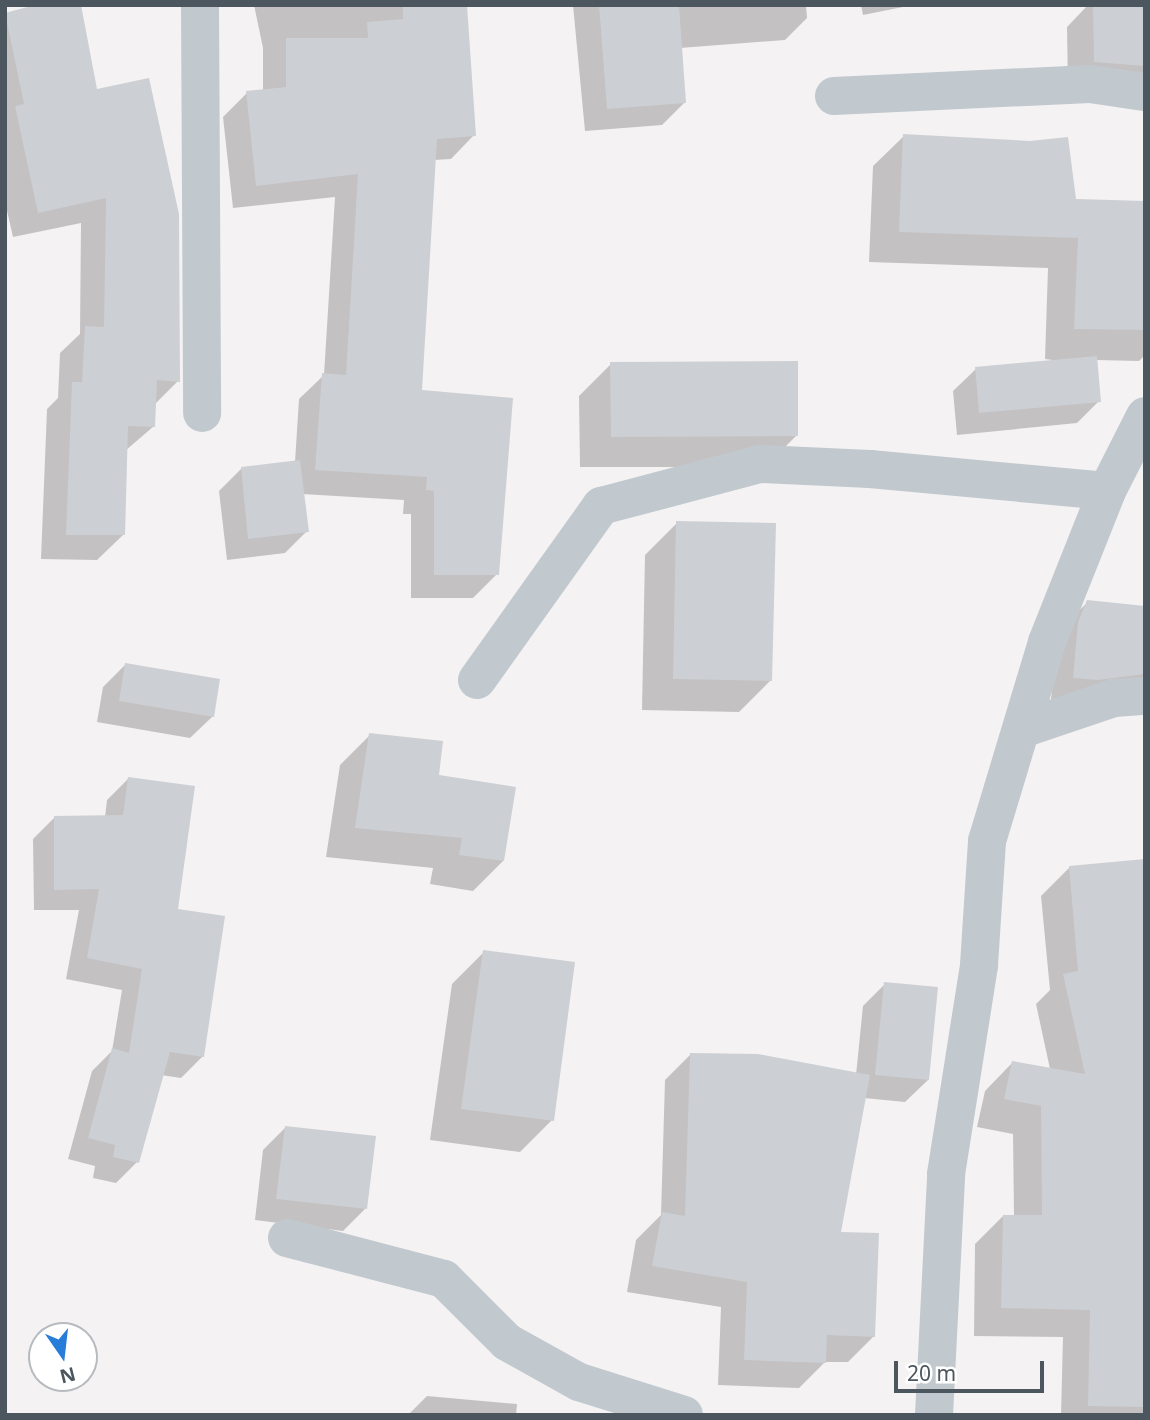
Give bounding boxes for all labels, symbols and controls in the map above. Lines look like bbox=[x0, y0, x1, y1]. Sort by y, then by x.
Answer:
north arrow bbox=[28, 1322, 98, 1392]
scale bar bbox=[898, 1346, 1048, 1390]
text: 20 m bbox=[907, 1359, 956, 1387]
text: N bbox=[57, 1361, 78, 1390]

